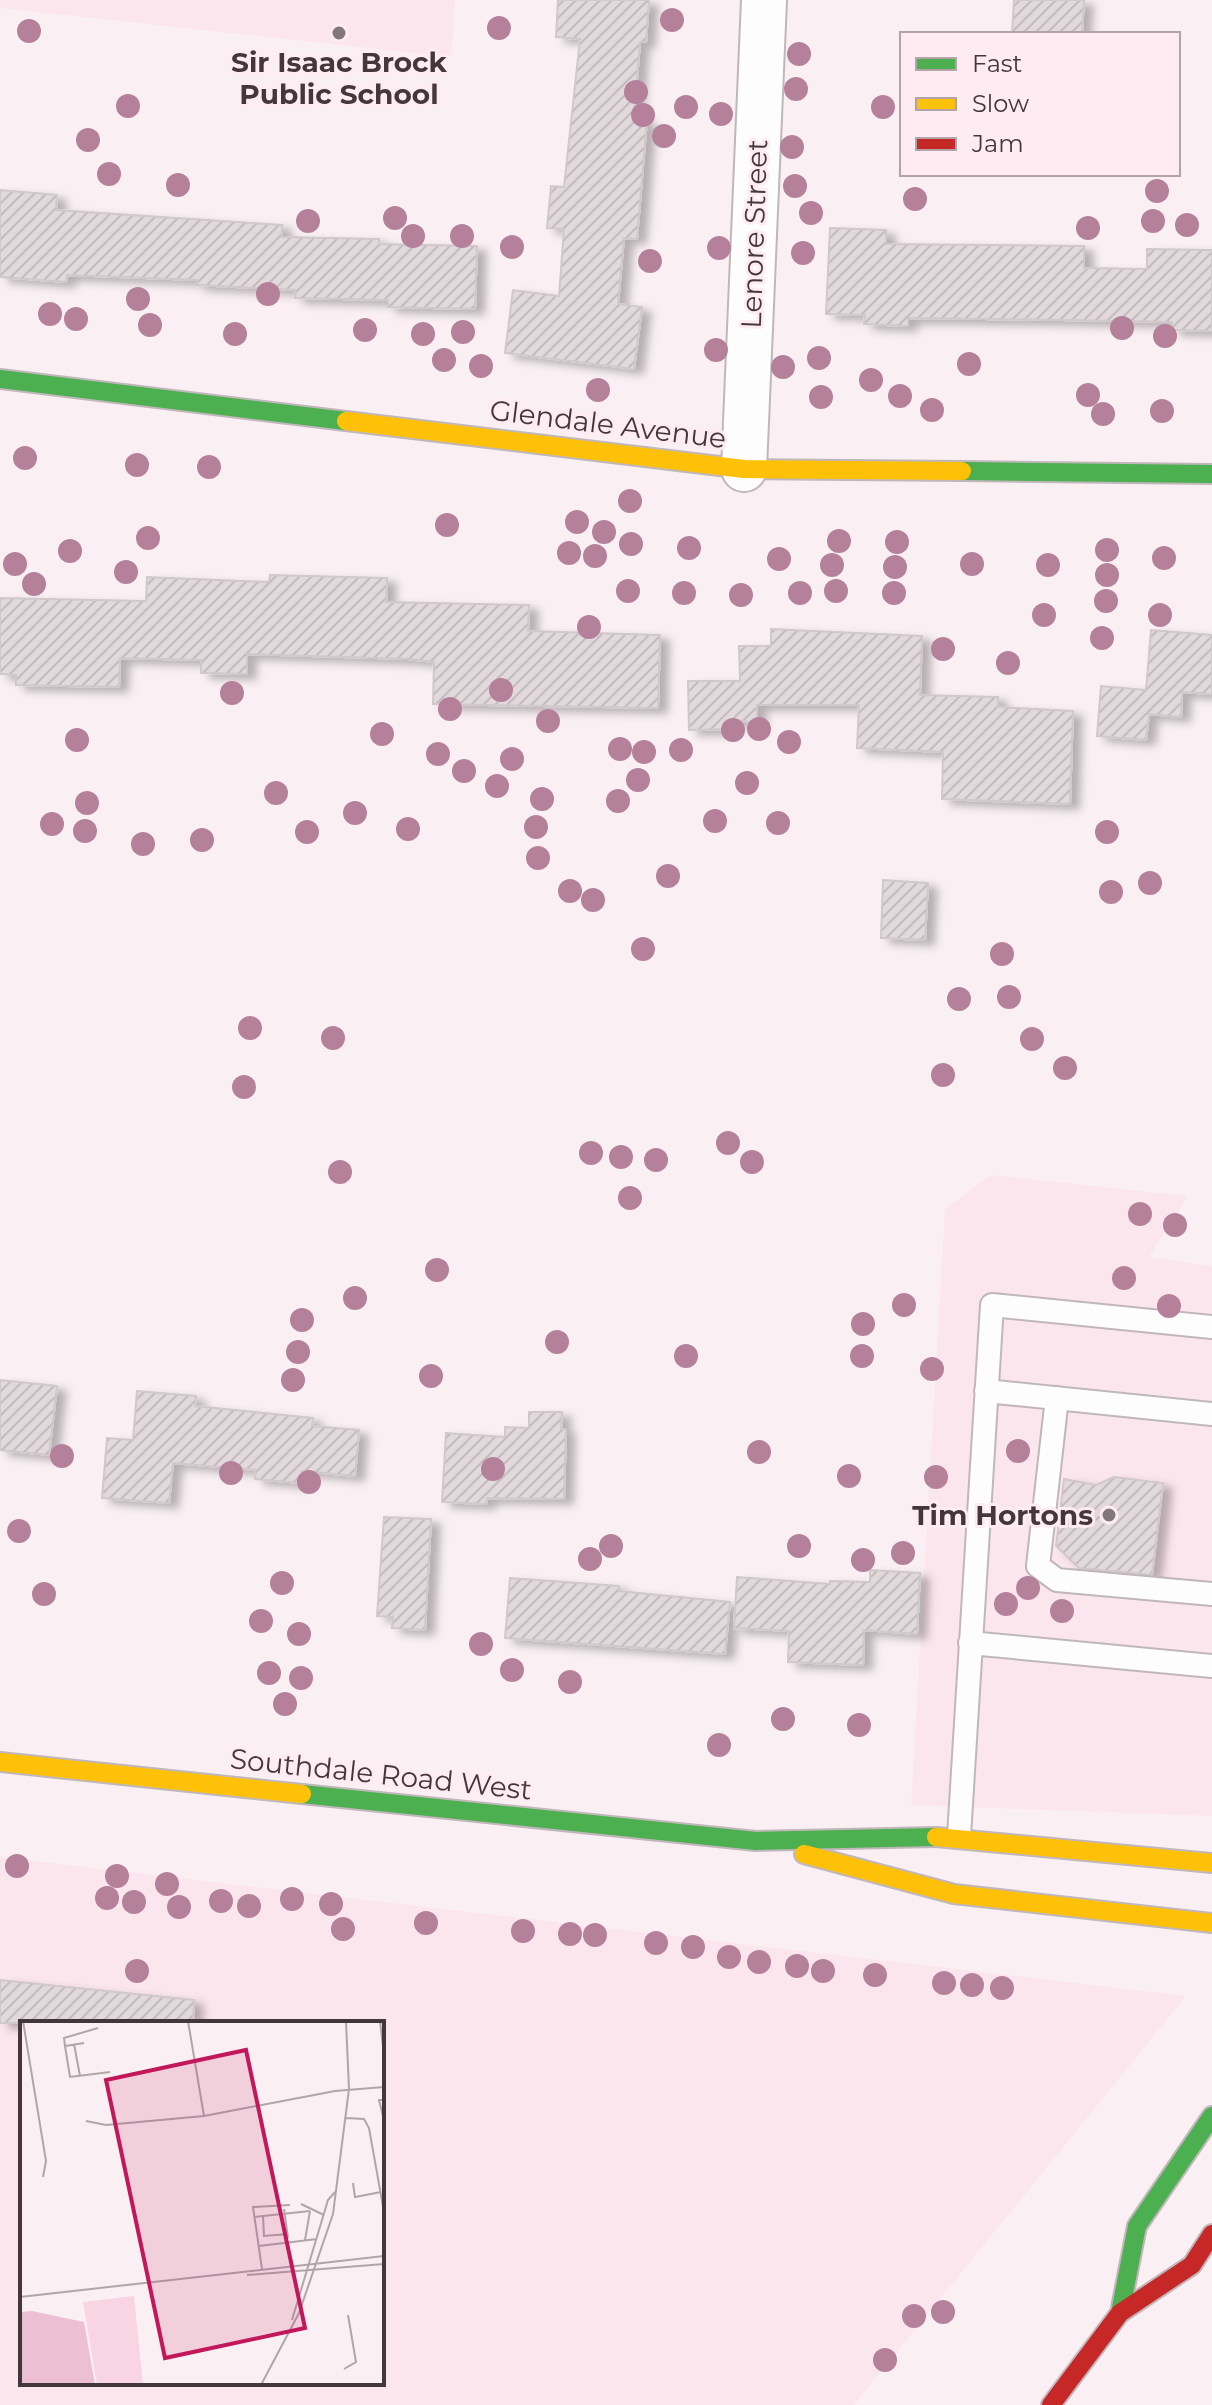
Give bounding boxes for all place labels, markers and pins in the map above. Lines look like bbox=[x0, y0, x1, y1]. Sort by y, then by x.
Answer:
marker: Sir Isaac Brock Public School bbox=[330, 24, 348, 42]
place label: Sir Isaac Brock Public School bbox=[231, 45, 448, 111]
place label: Tim Hortons bbox=[912, 1498, 1093, 1532]
marker: Tim Hortons bbox=[1100, 1506, 1118, 1524]

